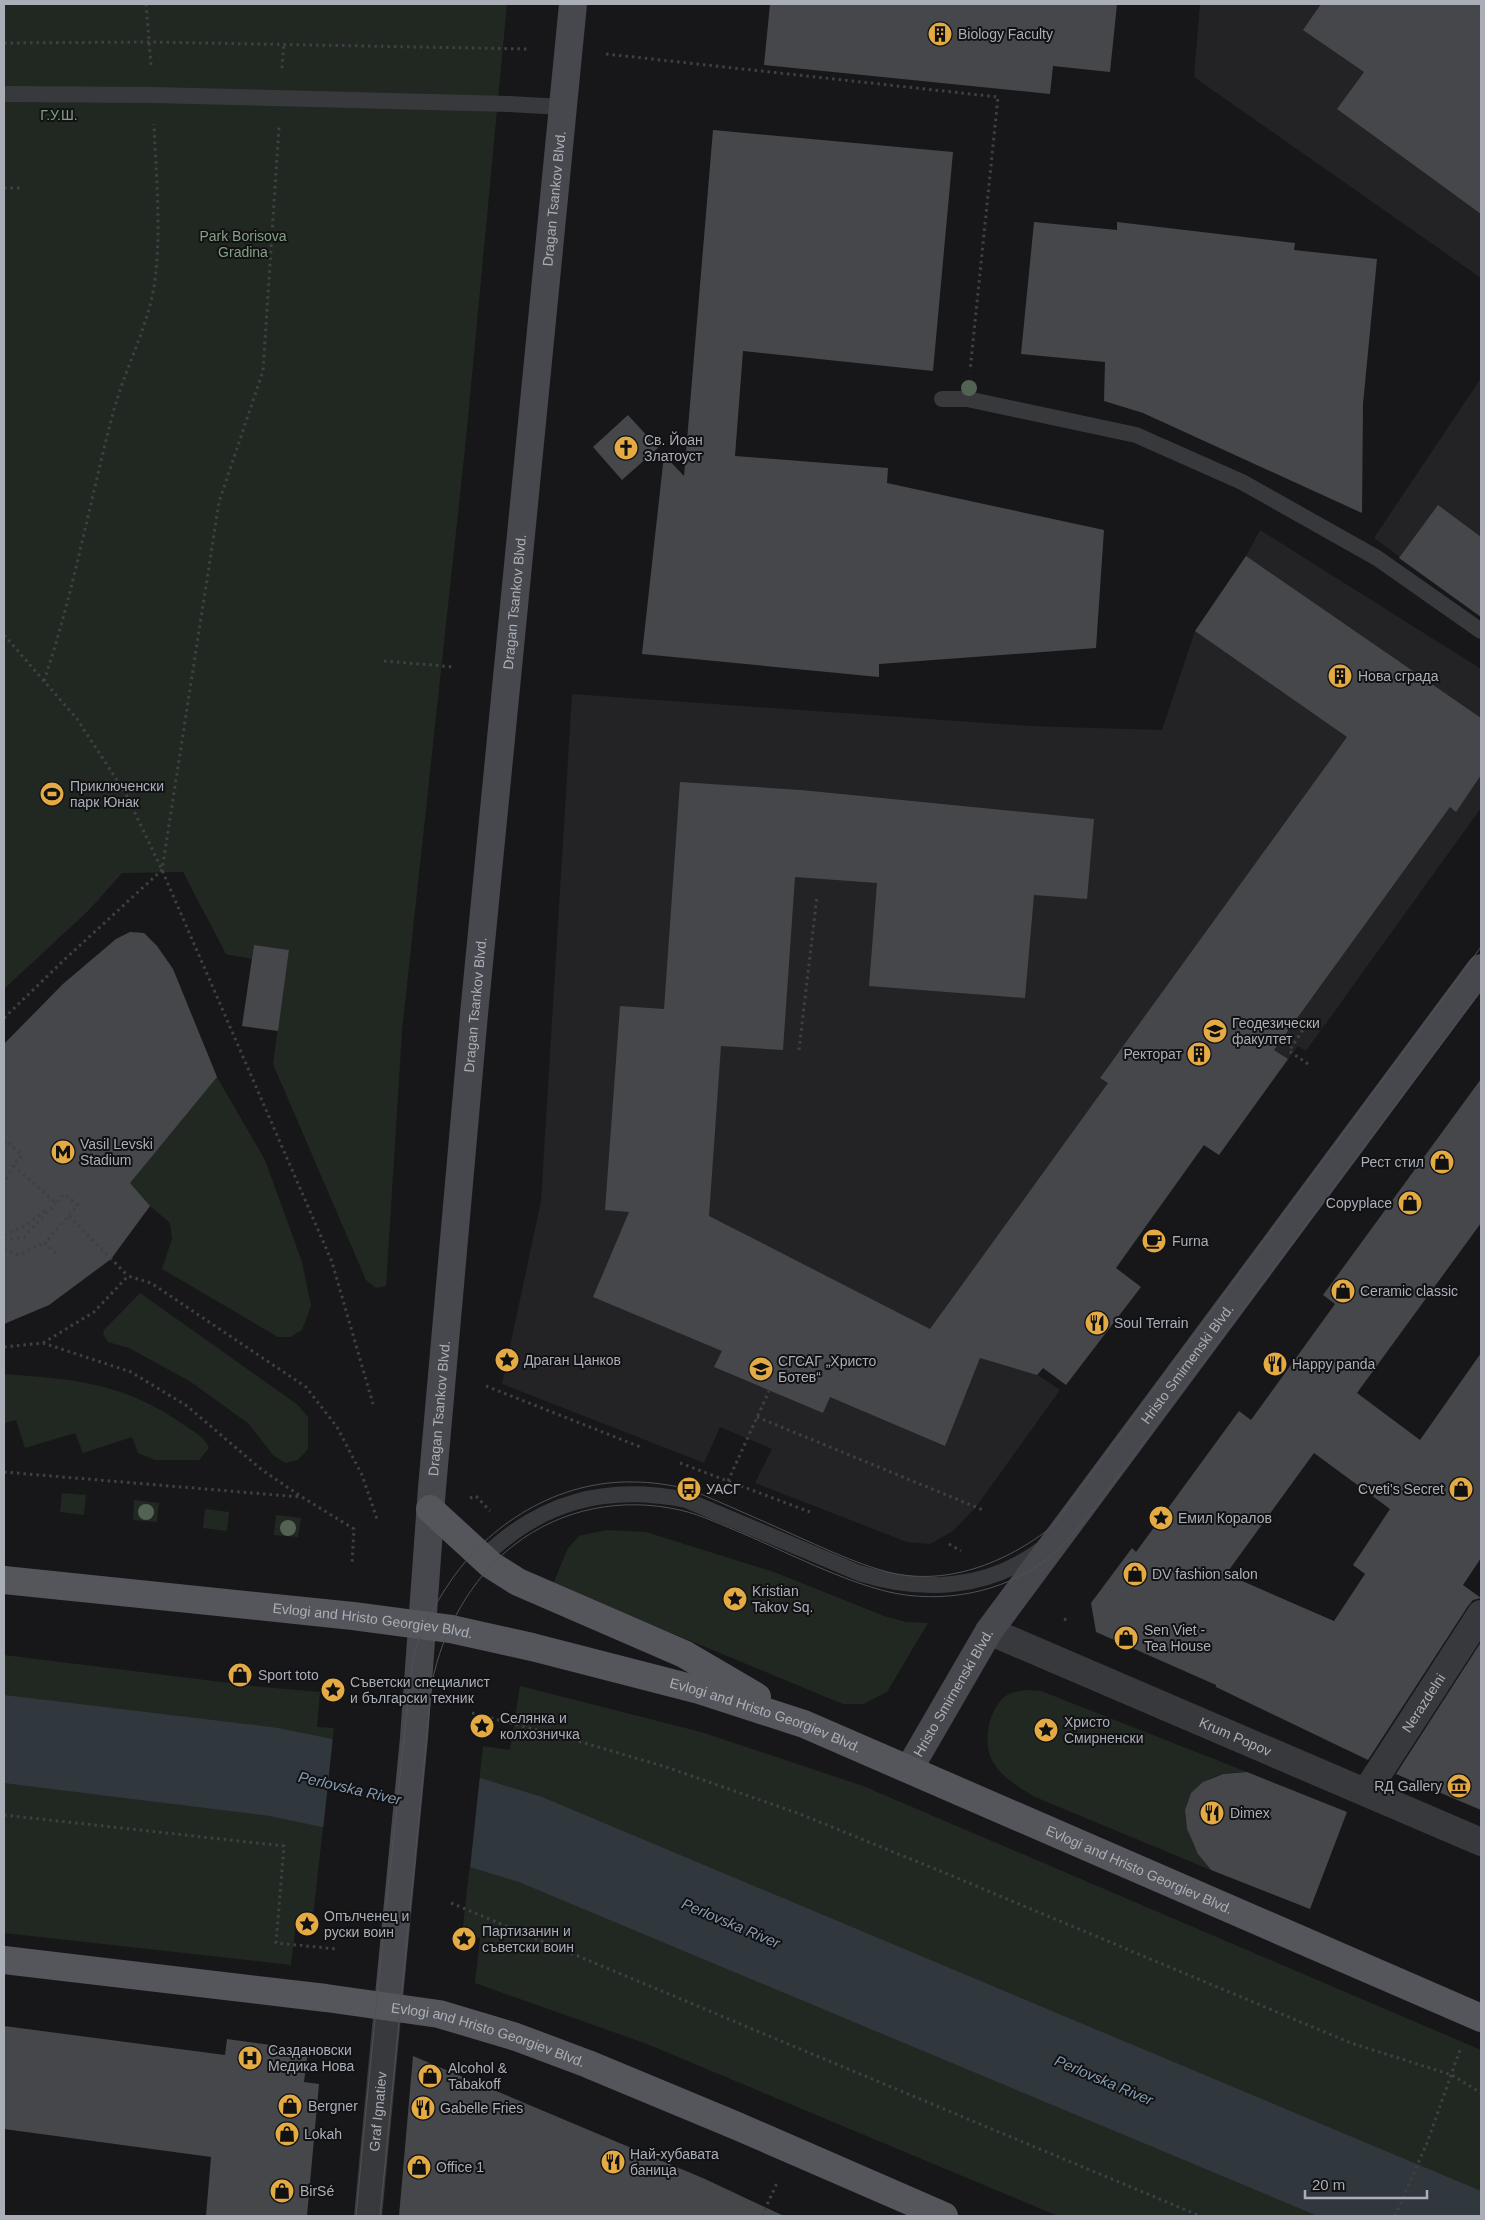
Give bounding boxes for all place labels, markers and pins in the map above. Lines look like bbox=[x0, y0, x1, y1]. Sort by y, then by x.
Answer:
building icon: Biology Faculty bbox=[927, 21, 953, 47]
place label: Biology Faculty bbox=[958, 26, 1053, 42]
place label: Св. Йоан Златоуст bbox=[644, 431, 703, 464]
church icon: Св. Йоан Златоуст bbox=[613, 435, 639, 461]
building icon: Нова сграда bbox=[1327, 663, 1353, 689]
place label: Нова сграда bbox=[1358, 668, 1439, 684]
place label: Приключенски парк Юнак bbox=[70, 778, 164, 810]
sports icon: Приключенски парк Юнак bbox=[39, 781, 65, 807]
place label: Геодезически факултет bbox=[1232, 1015, 1320, 1047]
school or university icon: Геодезически факултет bbox=[1202, 1018, 1228, 1044]
building icon: Ректорат bbox=[1186, 1041, 1212, 1067]
place label: Ректорат bbox=[1123, 1046, 1183, 1062]
place label: Vasil Levski Stadium bbox=[80, 1136, 153, 1168]
metro station icon: Vasil Levski Stadium bbox=[50, 1139, 76, 1165]
shop icon: Рест стил bbox=[1429, 1149, 1455, 1175]
place label: Рест стил bbox=[1361, 1154, 1424, 1170]
shop icon: Copyplace bbox=[1397, 1190, 1423, 1216]
place label: Copyplace bbox=[1326, 1195, 1392, 1211]
cafe icon: Furna bbox=[1141, 1228, 1167, 1254]
place label: Furna bbox=[1172, 1233, 1209, 1249]
shop icon: Ceramic classic bbox=[1330, 1278, 1356, 1304]
place label: Ceramic classic bbox=[1360, 1283, 1458, 1299]
restaurant icon: Soul Terrain bbox=[1084, 1310, 1110, 1336]
place label: Soul Terrain bbox=[1114, 1315, 1188, 1331]
place icon: Драган Цанков bbox=[494, 1347, 520, 1373]
restaurant icon: Happy panda bbox=[1262, 1351, 1288, 1377]
place label: Драган Цанков bbox=[524, 1352, 621, 1368]
place label: СГСАГ „Христо Ботев“ bbox=[778, 1353, 877, 1385]
school or university icon: СГСАГ „Христо Ботев“ bbox=[748, 1356, 774, 1382]
place label: Happy panda bbox=[1292, 1356, 1376, 1372]
bus stop icon: УАСГ bbox=[676, 1476, 702, 1502]
shop icon: Cveti's Secret bbox=[1448, 1476, 1474, 1502]
place label: УАСГ bbox=[706, 1481, 741, 1497]
place label: Cveti's Secret bbox=[1358, 1481, 1444, 1497]
place icon: Емил Коралов bbox=[1148, 1505, 1174, 1531]
place label: Емил Коралов bbox=[1178, 1510, 1272, 1526]
shop icon: DV fashion salon bbox=[1122, 1561, 1148, 1587]
place label: DV fashion salon bbox=[1152, 1566, 1258, 1582]
place label: Kristian Takov Sq. bbox=[752, 1583, 813, 1615]
place icon: Kristian Takov Sq. bbox=[722, 1586, 748, 1612]
place label: Sen Viet - Tea House bbox=[1144, 1622, 1211, 1654]
shop icon: Sen Viet - Tea House bbox=[1113, 1625, 1139, 1651]
shop icon: Sport toto bbox=[227, 1662, 253, 1688]
place label: Sport toto bbox=[258, 1667, 319, 1683]
place label: Съветски специалист и български техник bbox=[350, 1674, 491, 1706]
place icon: Съветски специалист и български техник bbox=[320, 1677, 346, 1703]
place label: Селянка и колхозничка bbox=[500, 1710, 580, 1742]
place icon: Селянка и колхозничка bbox=[469, 1713, 495, 1739]
place label: Христо Смирненски bbox=[1064, 1714, 1144, 1746]
place icon: Христо Смирненски bbox=[1033, 1717, 1059, 1743]
museum icon: RД Gallery bbox=[1446, 1773, 1472, 1799]
place label: RД Gallery bbox=[1374, 1778, 1442, 1794]
restaurant icon: Dimex bbox=[1199, 1800, 1225, 1826]
place label: Dimex bbox=[1230, 1805, 1270, 1821]
place label: Опълченец и руски воин bbox=[324, 1908, 409, 1940]
place icon: Опълченец и руски воин bbox=[294, 1911, 320, 1937]
place label: Партизанин и съветски воин bbox=[482, 1923, 574, 1955]
place icon: Партизанин и съветски воин bbox=[451, 1926, 477, 1952]
place label: Саздановски Медика Нова bbox=[268, 2042, 355, 2074]
hospital icon: Саздановски Медика Нова bbox=[237, 2045, 263, 2071]
place label: Alcohol & Tabakoff bbox=[448, 2060, 508, 2092]
shop icon: Alcohol & Tabakoff bbox=[417, 2063, 443, 2089]
shop icon: Bergner bbox=[277, 2093, 303, 2119]
restaurant icon: Gabelle Fries bbox=[410, 2095, 436, 2121]
place label: Bergner bbox=[308, 2098, 358, 2114]
place label: Gabelle Fries bbox=[440, 2100, 523, 2116]
shop icon: Lokah bbox=[274, 2121, 300, 2147]
place label: Lokah bbox=[304, 2126, 342, 2142]
place label: Най-хубавата баница bbox=[630, 2146, 719, 2178]
restaurant icon: Най-хубавата баница bbox=[600, 2149, 626, 2175]
shop icon: Office 1 bbox=[406, 2154, 432, 2180]
place label: Office 1 bbox=[436, 2159, 484, 2175]
shop icon: BirSé bbox=[269, 2178, 295, 2204]
place label: BirSé bbox=[300, 2183, 334, 2199]

